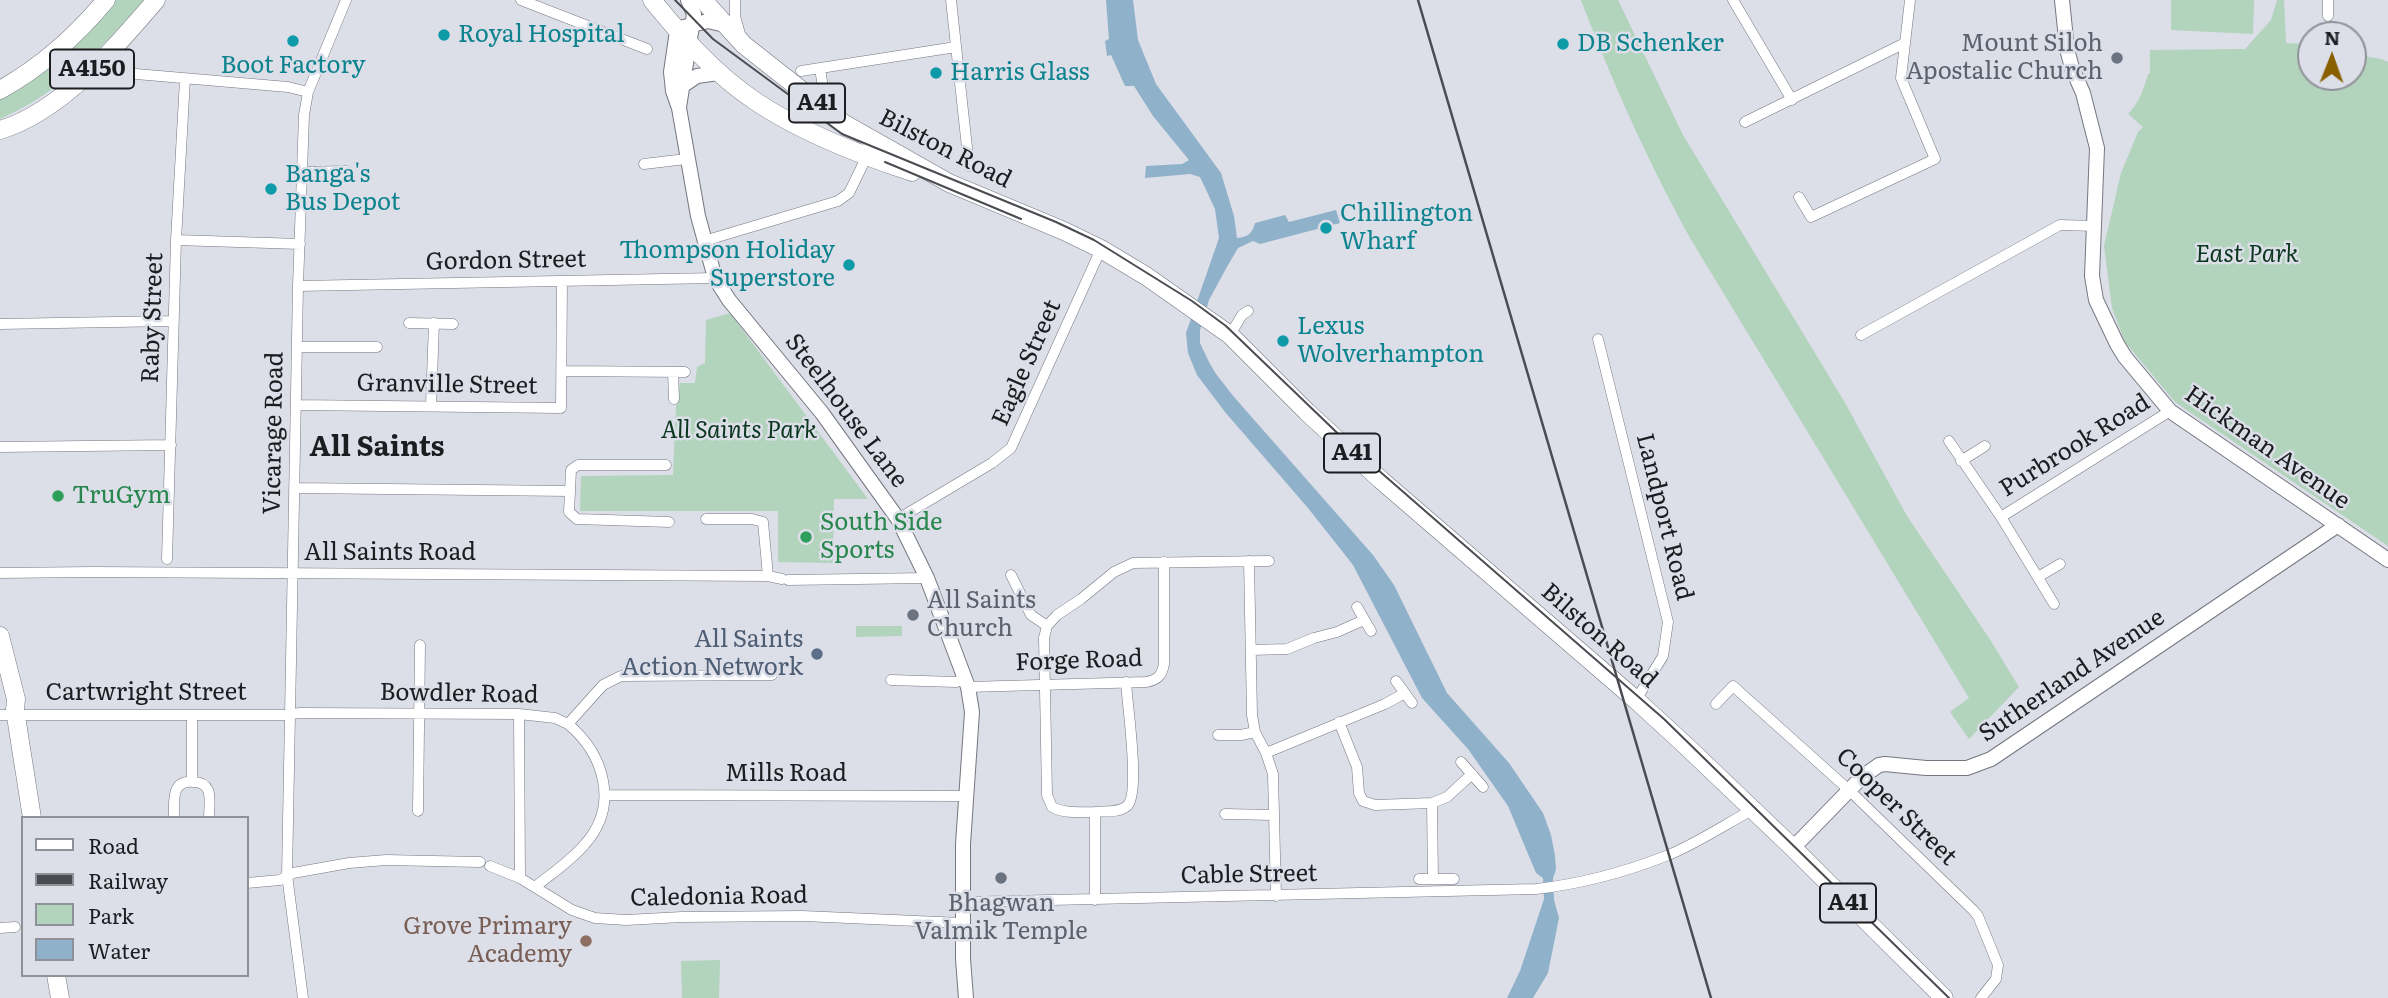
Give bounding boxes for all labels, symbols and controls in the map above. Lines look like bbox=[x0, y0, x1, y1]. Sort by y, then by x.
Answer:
place label: Royal Hospital bbox=[458, 21, 625, 49]
north arrow bbox=[2297, 21, 2367, 91]
text: N bbox=[2324, 23, 2341, 51]
marker: Royal Hospital bbox=[436, 27, 452, 43]
place label: DB Schenker bbox=[1577, 30, 1724, 58]
place label: Mount Siloh Apostalic Church bbox=[1906, 30, 2103, 86]
marker: Boot Factory bbox=[285, 33, 301, 49]
marker: DB Schenker bbox=[1555, 36, 1571, 52]
road number: A4150 bbox=[50, 50, 134, 88]
marker: Mount Siloh Apostalic Church bbox=[2109, 50, 2125, 66]
place label: Boot Factory bbox=[220, 52, 366, 80]
place label: Harris Glass bbox=[950, 59, 1090, 87]
marker: Harris Glass bbox=[928, 65, 944, 81]
road number: A41 bbox=[789, 83, 845, 122]
street label: Bilston Road bbox=[874, 103, 1016, 195]
place label: Banga's Bus Depot bbox=[285, 161, 400, 217]
marker: Banga's Bus Depot bbox=[263, 181, 279, 197]
place label: Chillington Wharf bbox=[1340, 200, 1473, 256]
marker: Chillington Wharf bbox=[1318, 220, 1334, 236]
place label: Thompson Holiday Superstore bbox=[619, 237, 835, 293]
park label: East Park bbox=[2195, 241, 2299, 269]
street label: Gordon Street bbox=[425, 245, 587, 277]
street label: Raby Street bbox=[136, 252, 170, 384]
marker: Thompson Holiday Superstore bbox=[841, 257, 857, 273]
street label: Eagle Street bbox=[986, 295, 1068, 431]
place label: Lexus Wolverhampton bbox=[1297, 313, 1484, 369]
street label: Steelhouse Lane bbox=[779, 328, 913, 494]
marker: Lexus Wolverhampton bbox=[1275, 333, 1291, 349]
street label: Vicarage Road bbox=[258, 351, 290, 515]
street label: Granville Street bbox=[356, 369, 538, 401]
street label: Hickman Avenue bbox=[2179, 380, 2355, 516]
street label: Purbrook Road bbox=[1995, 388, 2155, 504]
park label: All Saints Park bbox=[661, 417, 817, 445]
district label: All Saints bbox=[309, 431, 445, 465]
street label: Landport Road bbox=[1629, 431, 1699, 603]
road number: A41 bbox=[1324, 433, 1380, 472]
place label: TruGym bbox=[72, 482, 170, 510]
marker: TruGym bbox=[50, 488, 66, 504]
place label: South Side Sports bbox=[820, 509, 942, 565]
marker: South Side Sports bbox=[798, 529, 814, 545]
street label: All Saints Road bbox=[304, 539, 476, 567]
street label: Bilston Road bbox=[1535, 578, 1663, 694]
place label: All Saints Church bbox=[927, 587, 1036, 643]
street label: Sutherland Avenue bbox=[1974, 603, 2170, 749]
marker: All Saints Church bbox=[905, 607, 921, 623]
place label: All Saints Action Network bbox=[622, 626, 803, 682]
street label: Forge Road bbox=[1015, 644, 1143, 678]
marker: All Saints Action Network bbox=[809, 646, 825, 662]
street label: Bowdler Road bbox=[379, 678, 539, 710]
street label: Cartwright Street bbox=[45, 679, 247, 707]
street label: Cooper Street bbox=[1830, 742, 1962, 872]
street label: Mills Road bbox=[725, 760, 847, 788]
legend bbox=[21, 816, 248, 977]
text: Road bbox=[88, 829, 139, 860]
street label: Cable Street bbox=[1180, 859, 1318, 891]
text: Railway bbox=[88, 864, 168, 895]
marker: Bhagwan Valmik Temple bbox=[993, 870, 1009, 886]
street label: Caledonia Road bbox=[630, 881, 808, 913]
road number: A41 bbox=[1820, 884, 1876, 922]
place label: Bhagwan Valmik Temple bbox=[914, 890, 1088, 946]
text: Park bbox=[88, 899, 134, 930]
place label: Grove Primary Academy bbox=[403, 913, 572, 969]
marker: Grove Primary Academy bbox=[578, 933, 594, 949]
text: Water bbox=[88, 934, 150, 965]

